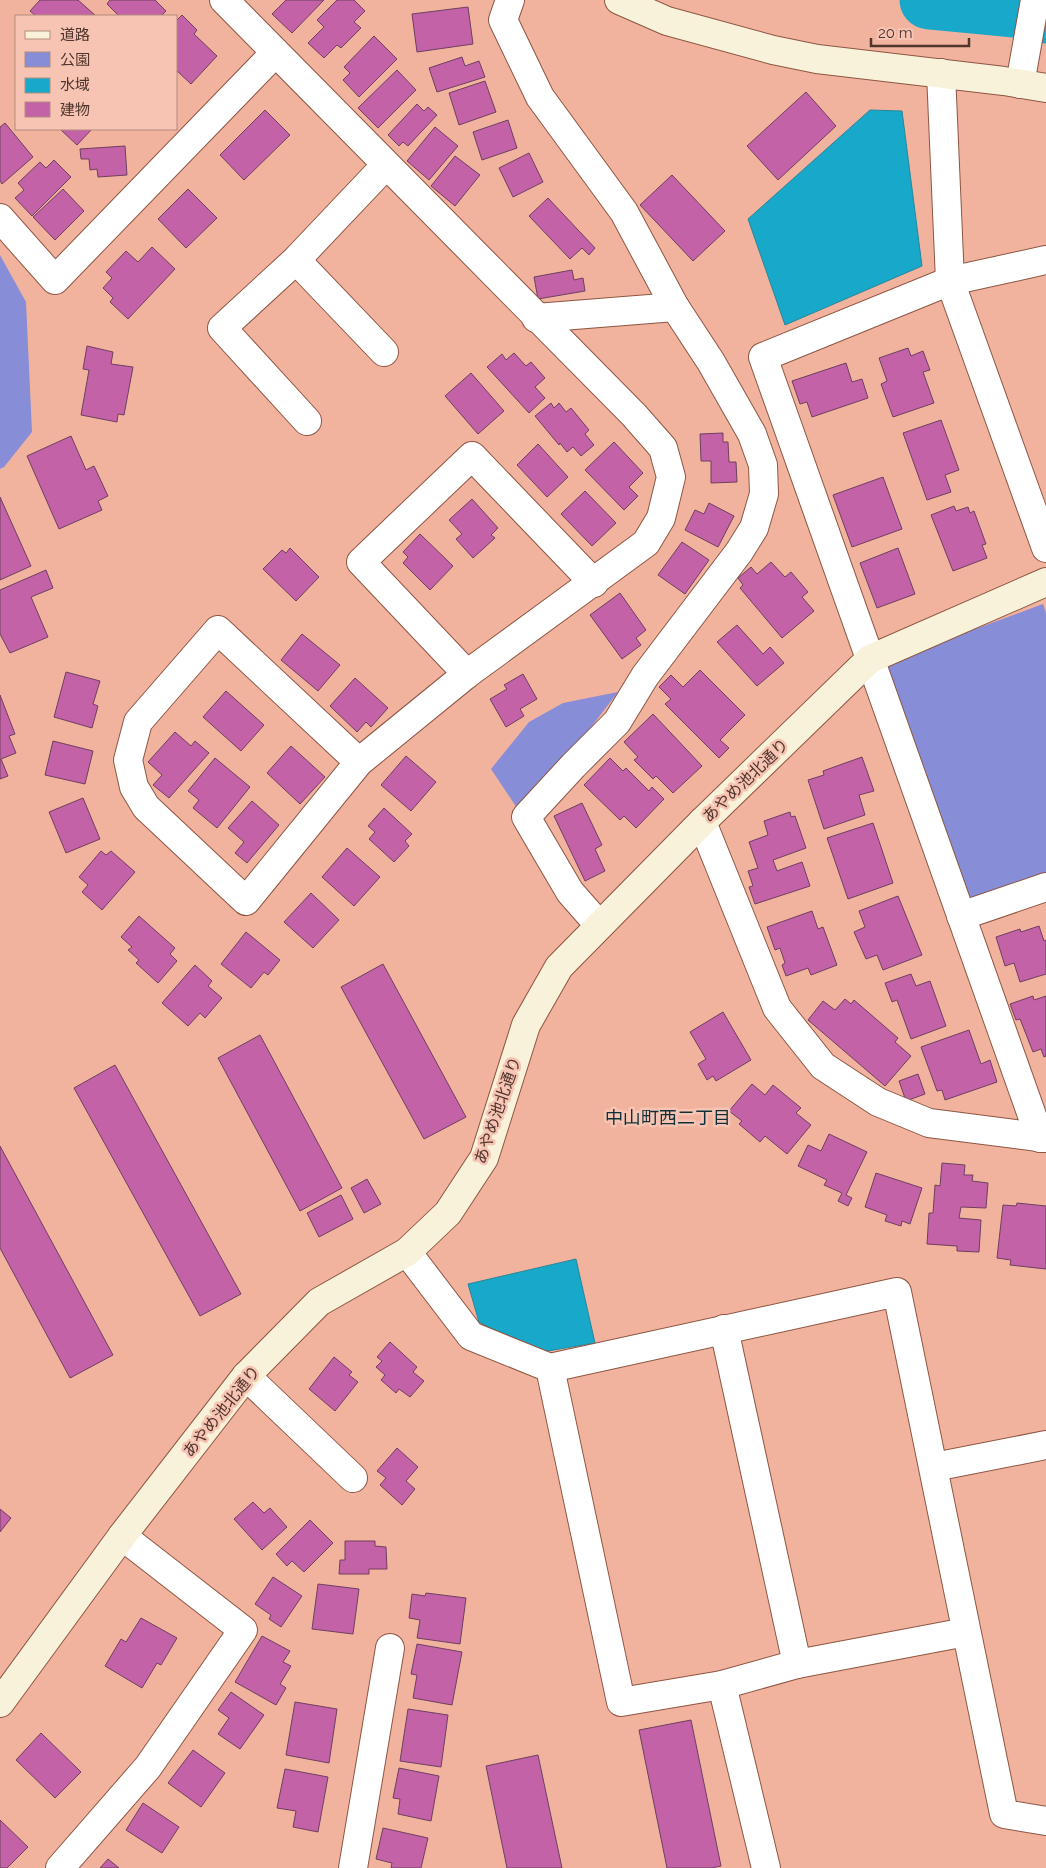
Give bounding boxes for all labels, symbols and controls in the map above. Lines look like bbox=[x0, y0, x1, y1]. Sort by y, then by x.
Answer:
legend bbox=[15, 15, 178, 130]
scale bar bbox=[871, 15, 968, 47]
text: 20 m bbox=[878, 24, 913, 42]
text: 道路 bbox=[60, 26, 90, 44]
text: 公園 bbox=[60, 51, 90, 69]
text: 水域 bbox=[60, 76, 90, 94]
text: 建物 bbox=[60, 101, 90, 119]
street label: あやめ池北通り bbox=[698, 735, 792, 826]
street label: あやめ池北通り bbox=[470, 1054, 525, 1166]
district label: 中山町西二丁目 bbox=[605, 1107, 731, 1128]
street label: あやめ池北通り bbox=[179, 1362, 264, 1461]

